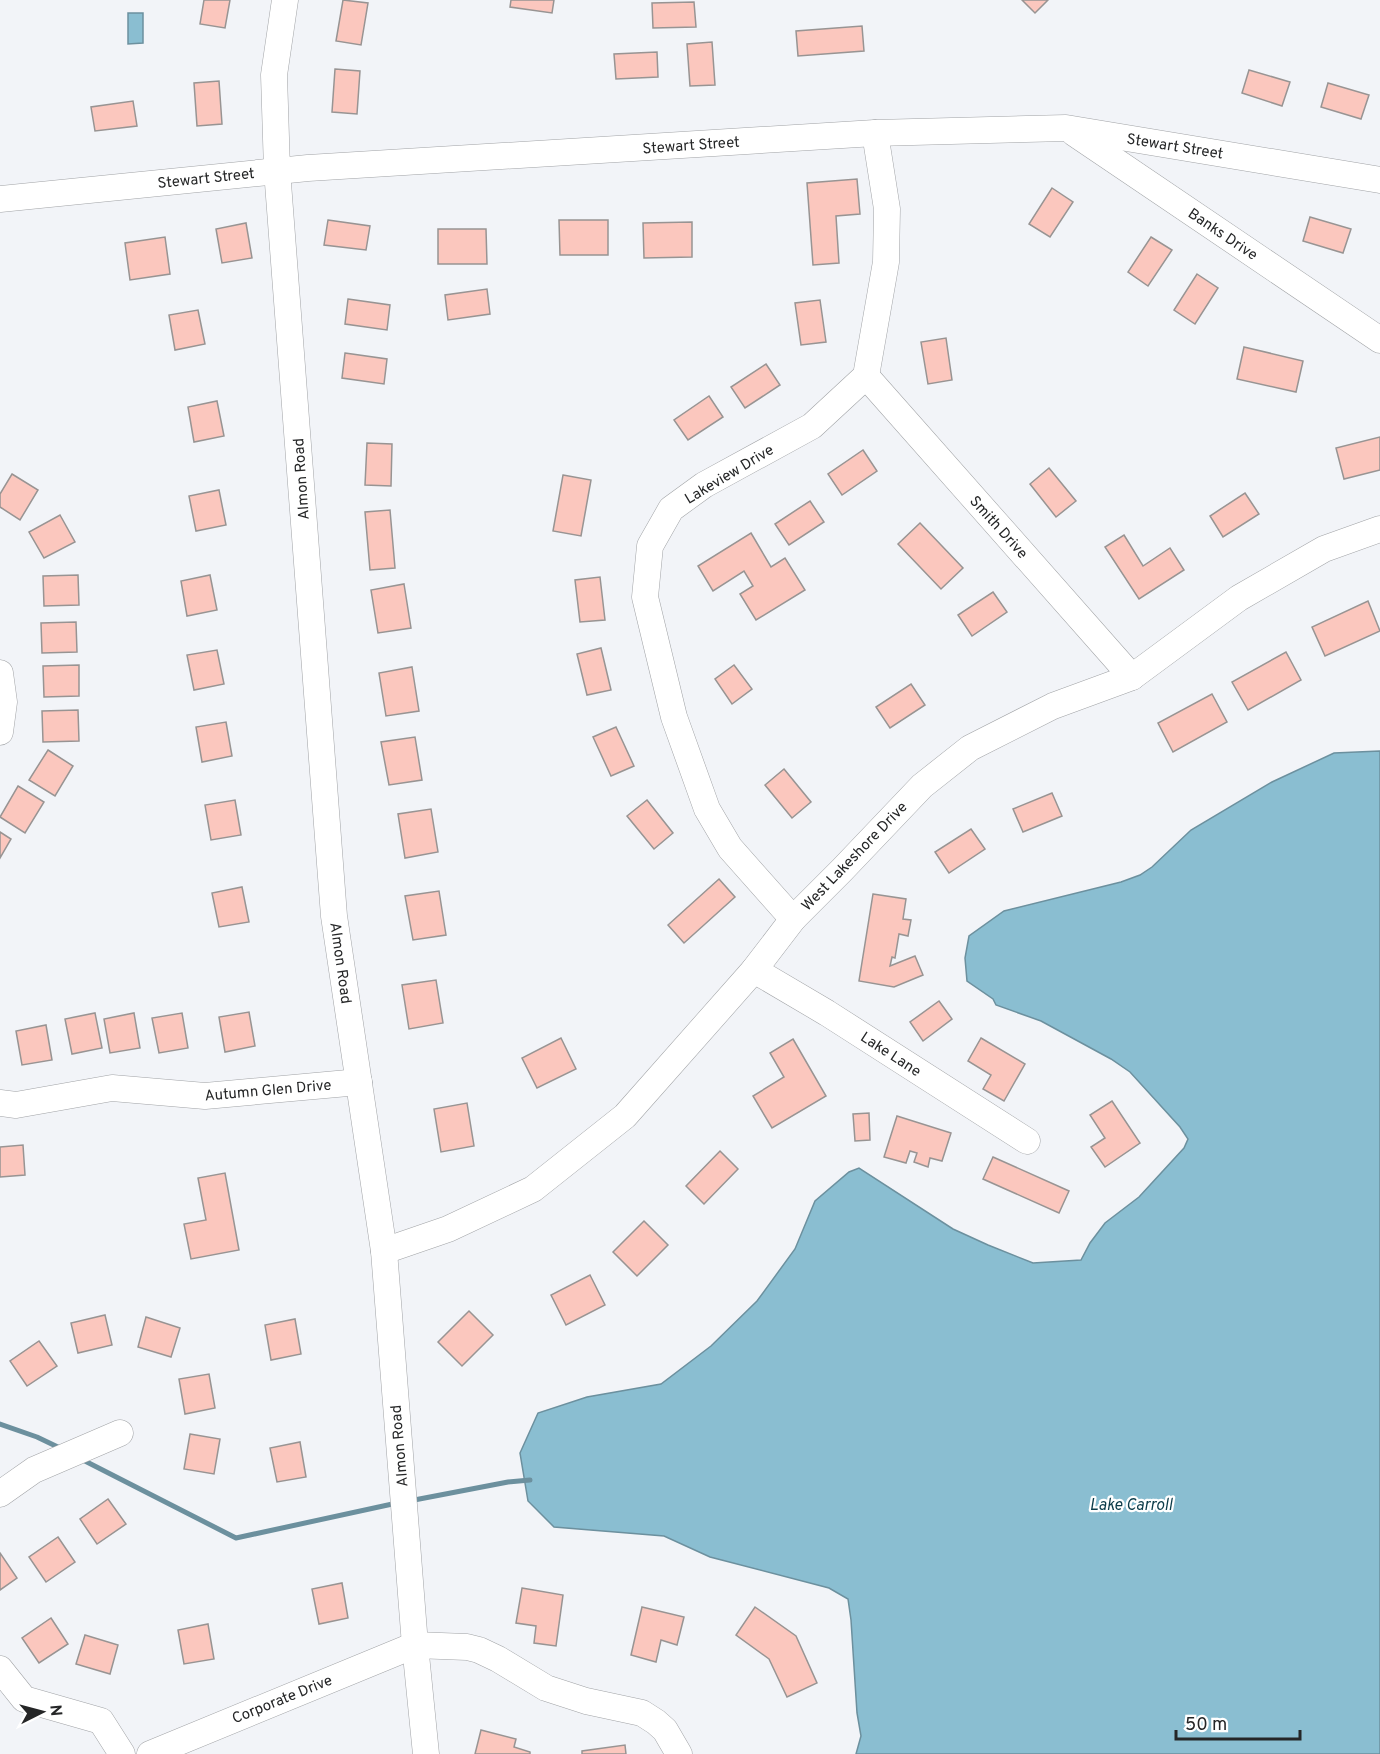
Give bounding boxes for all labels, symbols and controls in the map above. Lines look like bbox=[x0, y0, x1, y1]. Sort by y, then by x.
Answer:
street label: Stewart Street bbox=[1125, 130, 1224, 164]
street label: Stewart Street bbox=[642, 134, 740, 159]
street label: Stewart Street bbox=[157, 165, 256, 194]
street label: Banks Drive bbox=[1184, 205, 1261, 266]
street label: Almon Road bbox=[290, 437, 315, 520]
street label: Lakeview Drive bbox=[682, 441, 778, 509]
street label: Smith Drive bbox=[965, 493, 1031, 563]
street label: West Lakeshore Drive bbox=[798, 798, 912, 916]
street label: Almon Road bbox=[324, 921, 355, 1005]
street label: Lake Lane bbox=[856, 1029, 924, 1082]
street label: Autumn Glen Drive bbox=[204, 1076, 332, 1107]
street label: Almon Road bbox=[387, 1404, 414, 1488]
water label: Lake Carroll bbox=[1090, 1496, 1173, 1516]
street label: Corporate Drive bbox=[230, 1672, 336, 1729]
north arrow bbox=[12, 1682, 72, 1742]
scale bar bbox=[1176, 1703, 1300, 1741]
text: N bbox=[44, 1704, 65, 1717]
text: 50 m bbox=[1185, 1714, 1227, 1737]

